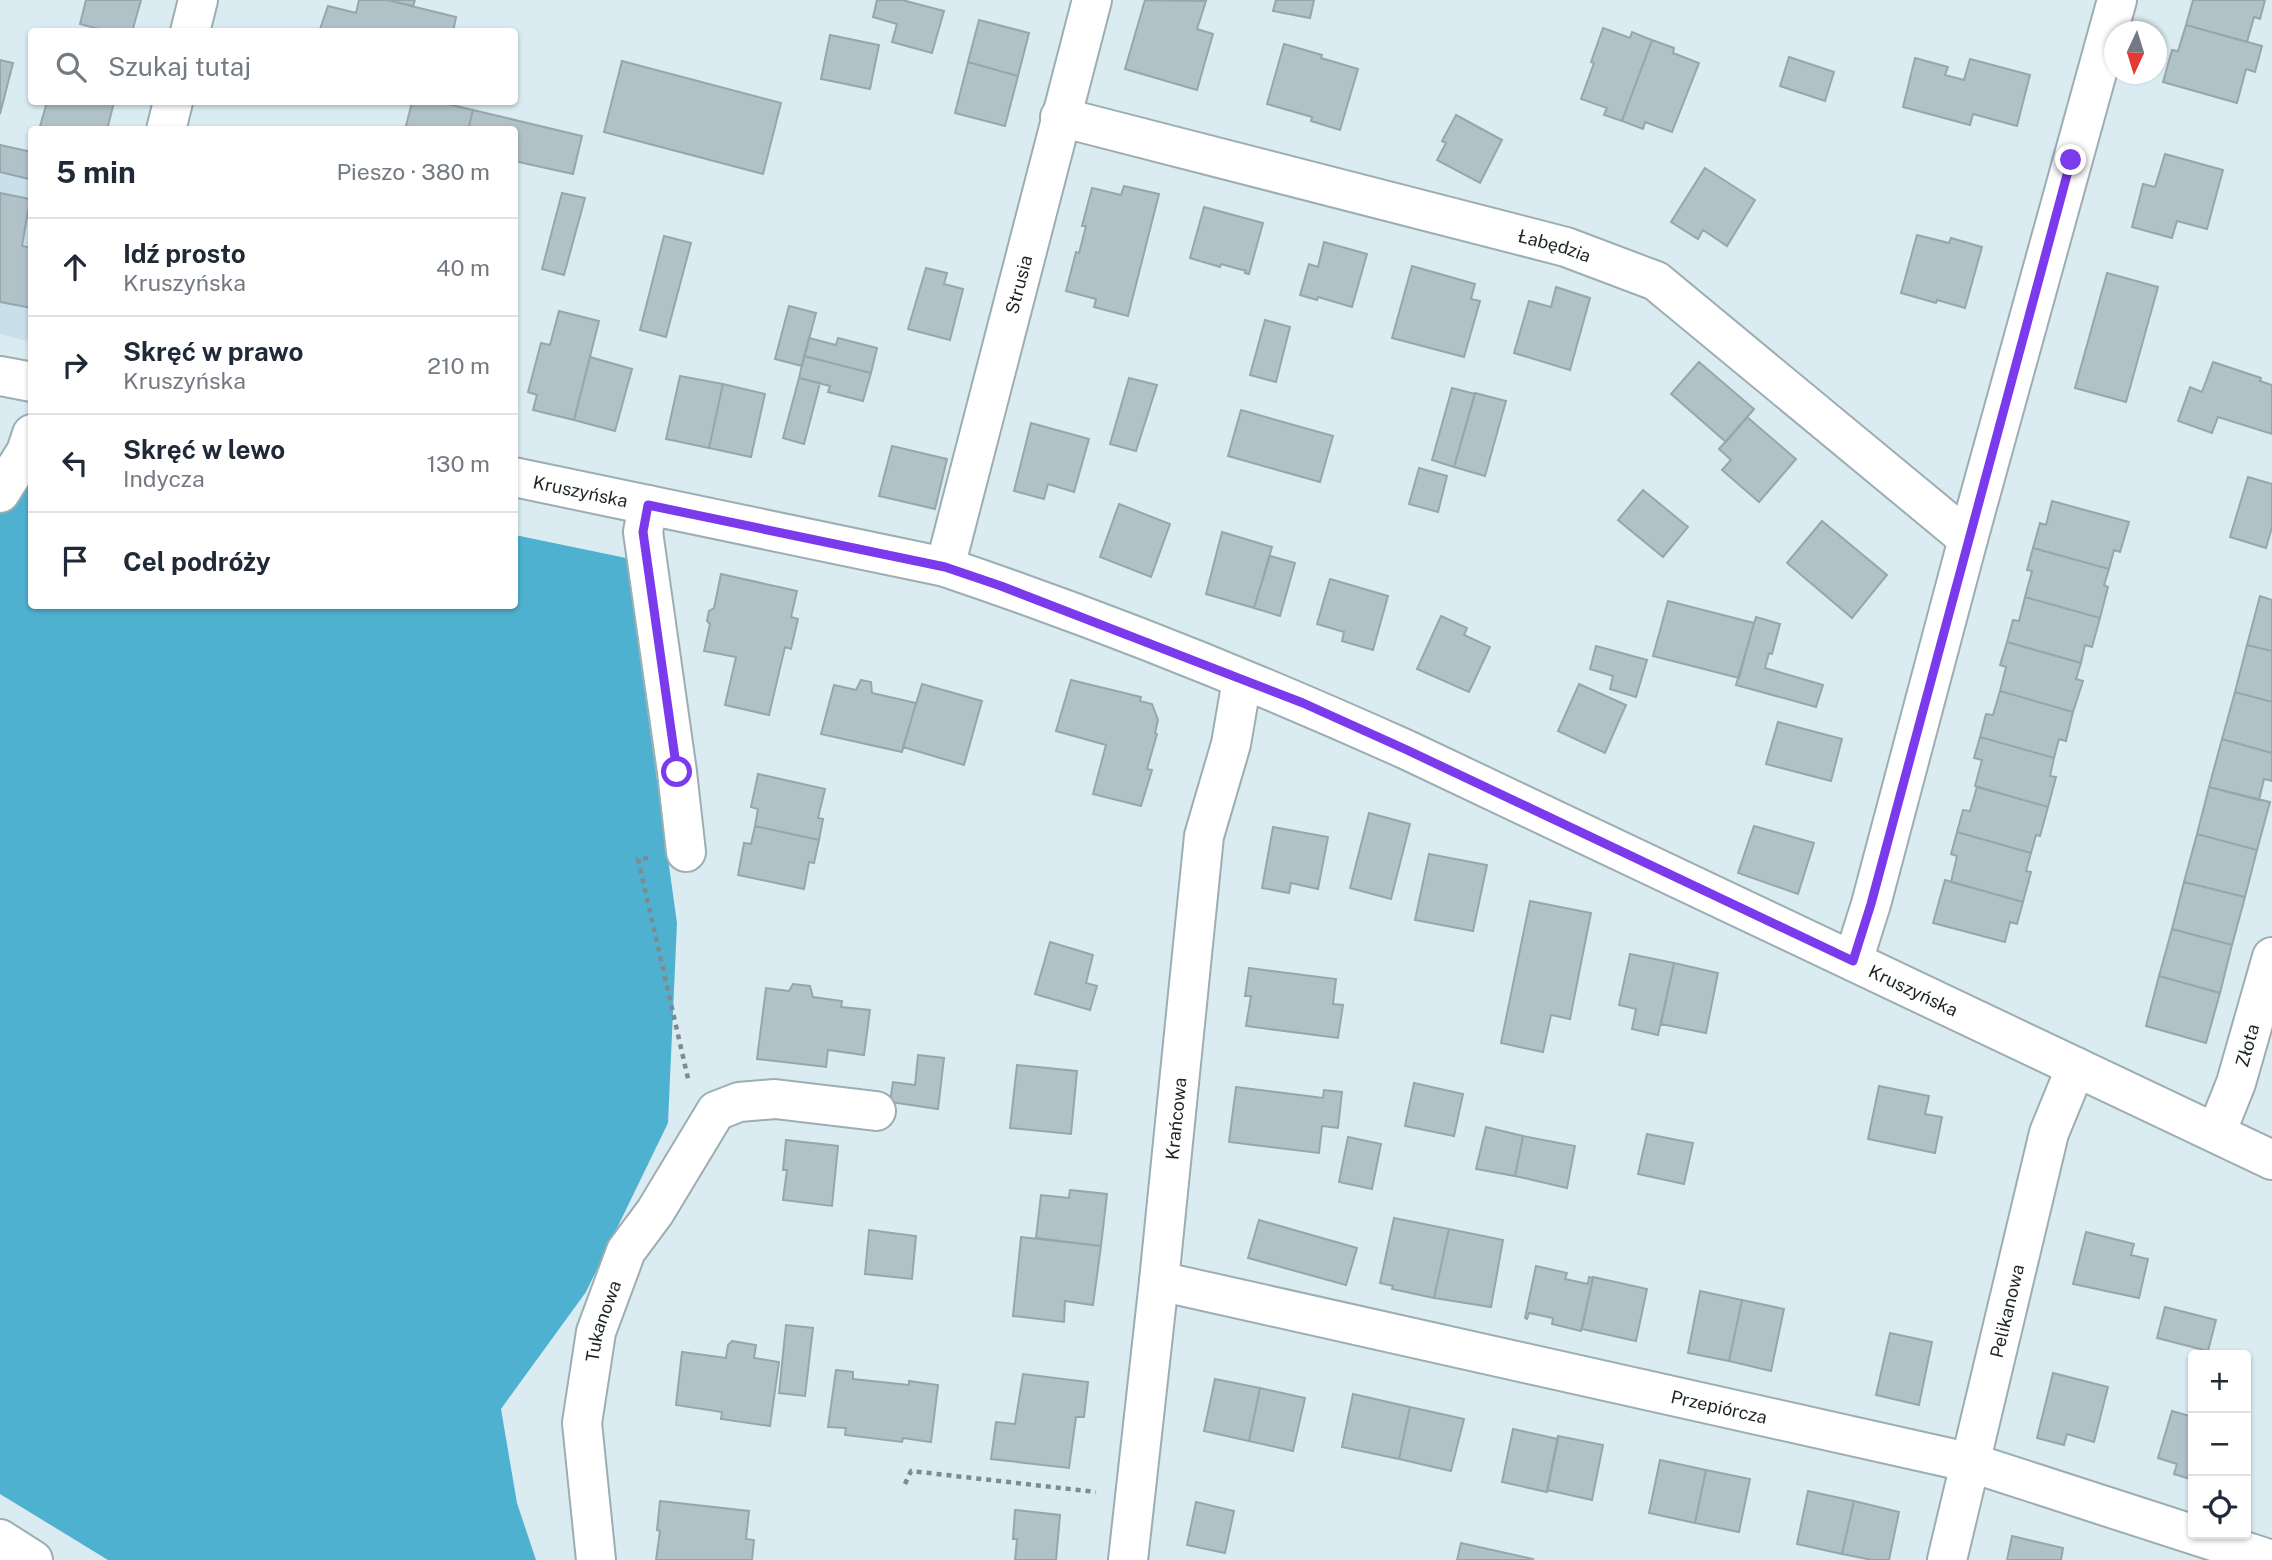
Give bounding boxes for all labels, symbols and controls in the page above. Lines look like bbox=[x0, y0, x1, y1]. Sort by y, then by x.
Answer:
north arrow bbox=[2104, 21, 2167, 84]
search box bbox=[28, 28, 518, 105]
icon: search bbox=[52, 48, 90, 86]
text: Szukaj tutaj bbox=[108, 51, 251, 82]
route end bbox=[2055, 144, 2086, 175]
text: 5 min bbox=[56, 154, 136, 190]
text: Pieszo · 380 m bbox=[336, 158, 490, 185]
street label: Łabędzia bbox=[1516, 225, 1594, 266]
text: Idź prosto bbox=[123, 238, 246, 269]
icon: ahead bbox=[56, 248, 94, 286]
street label: Strusia bbox=[1001, 253, 1036, 316]
text: 40 m bbox=[436, 254, 490, 281]
text: Kruszyńska bbox=[123, 269, 246, 296]
text: Skręć w prawo bbox=[123, 336, 303, 367]
icon: right bbox=[56, 346, 94, 384]
text: 210 m bbox=[427, 352, 490, 379]
text: Kruszyńska bbox=[123, 367, 246, 394]
text: Skręć w lewo bbox=[123, 434, 285, 465]
icon: left bbox=[56, 444, 94, 482]
text: 130 m bbox=[427, 450, 490, 477]
text: Indycza bbox=[123, 465, 205, 492]
street label: Kruszyńska bbox=[531, 471, 630, 511]
icon: arrive bbox=[56, 542, 94, 580]
text: Cel podróży bbox=[123, 546, 271, 577]
route start bbox=[661, 756, 692, 787]
street label: Kruszyńska bbox=[1866, 960, 1962, 1020]
street label: Złota bbox=[2231, 1021, 2263, 1069]
street label: Krańcowa bbox=[1161, 1076, 1190, 1161]
street label: Pelikanowa bbox=[1985, 1262, 2028, 1360]
street label: Tukanowa bbox=[581, 1277, 625, 1363]
map controls bbox=[2188, 1350, 2251, 1539]
button: + bbox=[2188, 1350, 2251, 1413]
street label: Przepiórcza bbox=[1669, 1385, 1769, 1427]
button: − bbox=[2188, 1413, 2251, 1476]
button: locate bbox=[2188, 1476, 2251, 1539]

